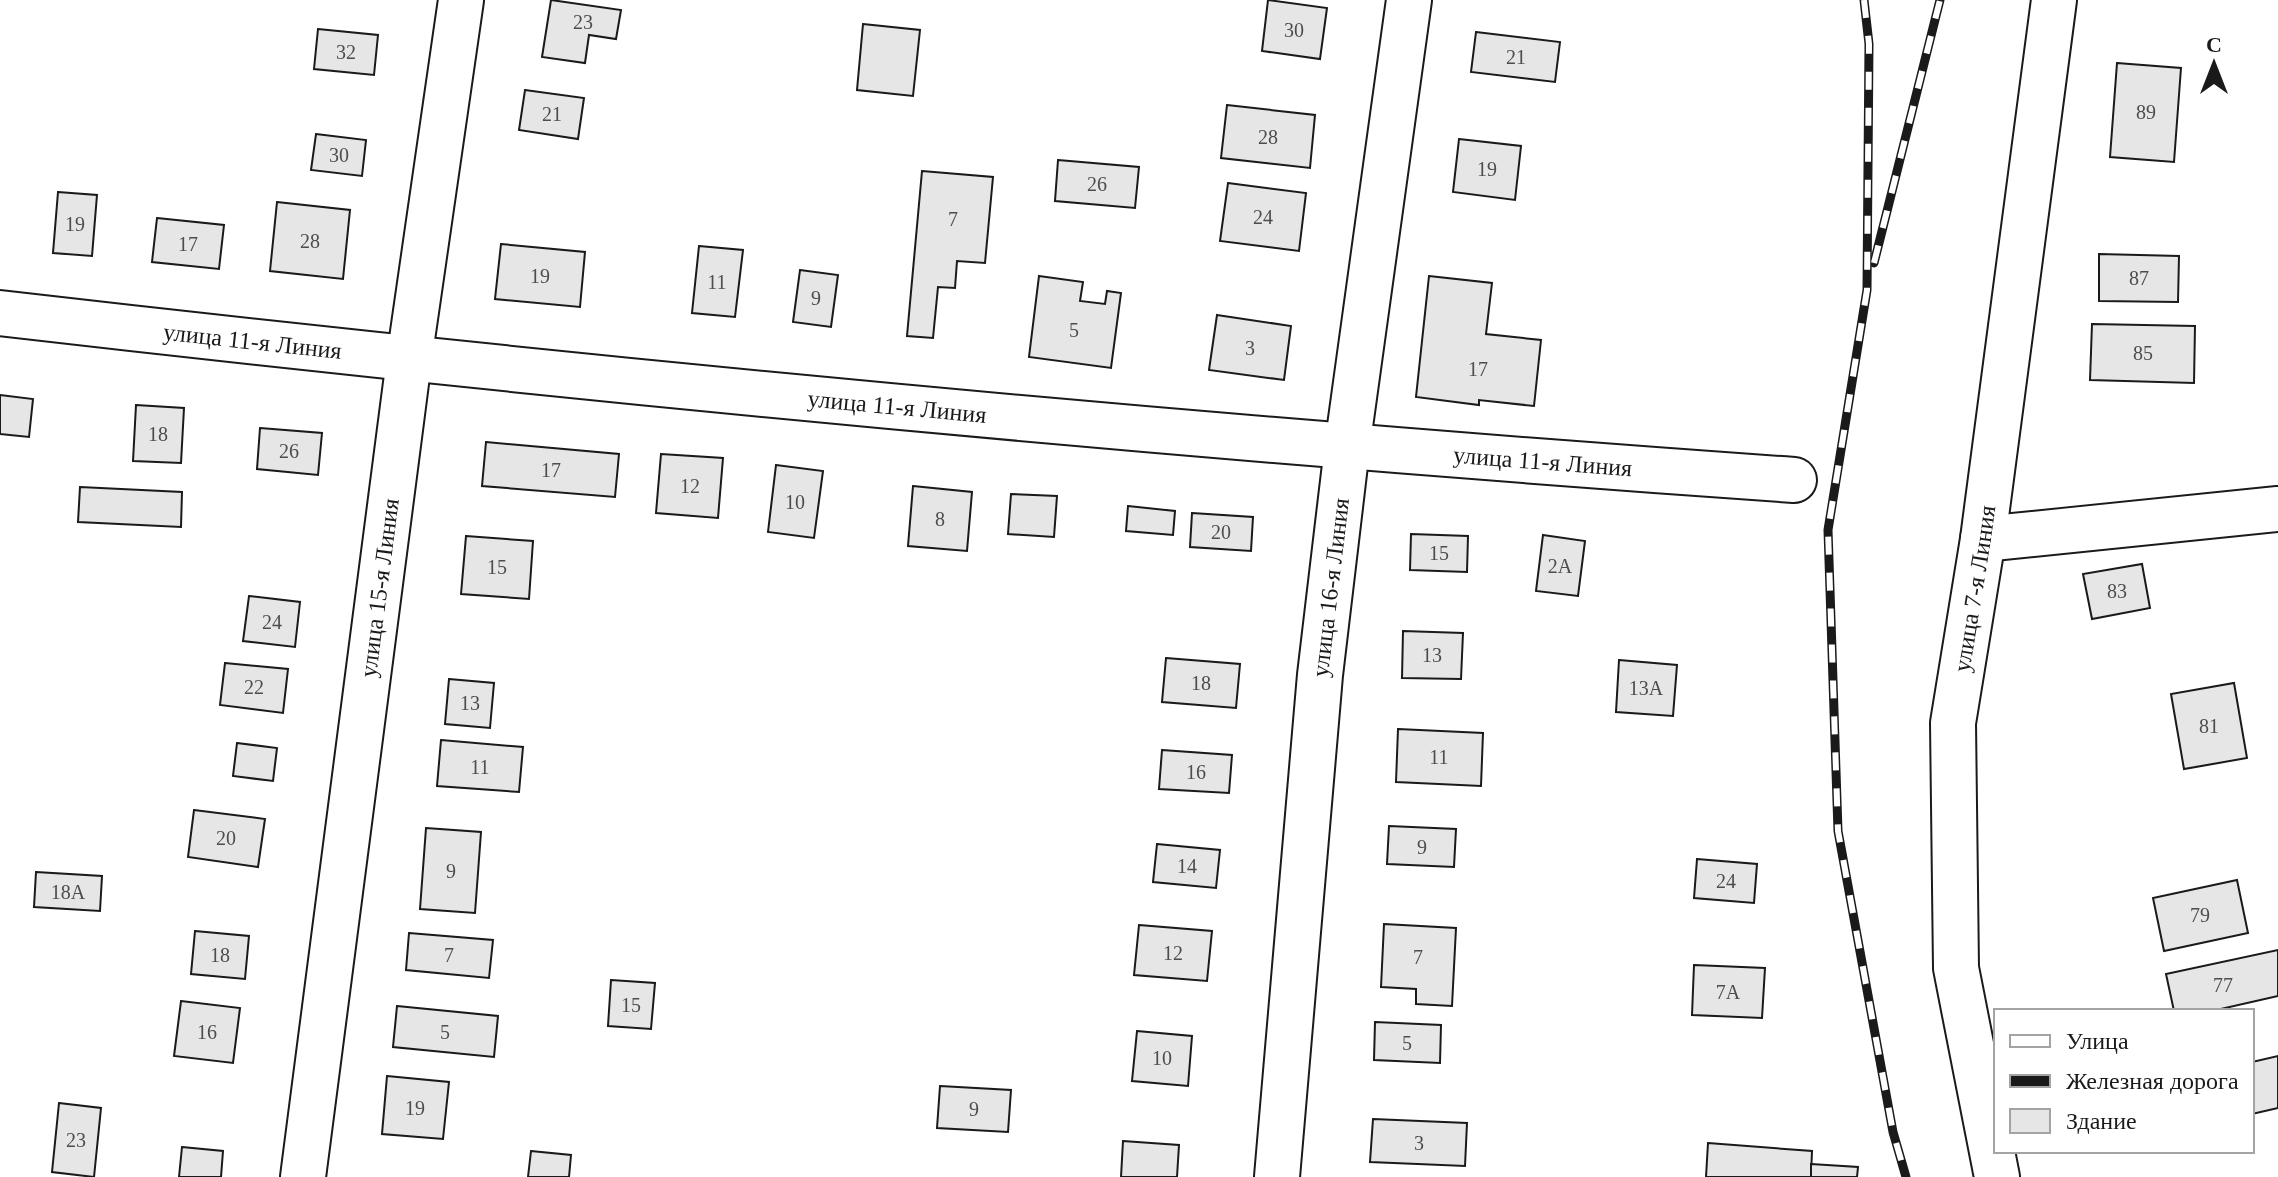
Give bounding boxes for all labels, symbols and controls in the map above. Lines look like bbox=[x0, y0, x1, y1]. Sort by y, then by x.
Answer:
house number: 23 bbox=[573, 11, 593, 33]
house number: 30 bbox=[1284, 19, 1304, 41]
north arrow bbox=[2174, 24, 2254, 104]
text: С bbox=[2206, 32, 2222, 57]
house number: 32 bbox=[336, 41, 356, 63]
house number: 21 bbox=[1506, 46, 1526, 68]
house number: 89 bbox=[2136, 101, 2156, 123]
house number: 21 bbox=[542, 103, 562, 125]
house number: 28 bbox=[1258, 126, 1278, 148]
house number: 30 bbox=[329, 144, 349, 166]
house number: 19 bbox=[1477, 158, 1497, 180]
house number: 26 bbox=[1087, 173, 1107, 195]
house number: 24 bbox=[1253, 206, 1273, 228]
house number: 7 bbox=[948, 208, 958, 230]
house number: 19 bbox=[65, 213, 85, 235]
house number: 28 bbox=[300, 230, 320, 252]
house number: 17 bbox=[178, 233, 198, 255]
house number: 19 bbox=[530, 265, 550, 287]
house number: 87 bbox=[2129, 267, 2149, 289]
house number: 11 bbox=[707, 271, 727, 293]
house number: 9 bbox=[811, 287, 821, 309]
street label: улица 11-я Линия bbox=[162, 319, 343, 364]
house number: 5 bbox=[1069, 319, 1079, 341]
house number: 3 bbox=[1245, 337, 1255, 359]
house number: 85 bbox=[2133, 342, 2153, 364]
house number: 17 bbox=[1468, 358, 1488, 380]
street label: улица 11-я Линия bbox=[807, 385, 988, 428]
house number: 18 bbox=[148, 423, 168, 445]
house number: 26 bbox=[279, 440, 299, 462]
street label: улица 11-я Линия bbox=[1452, 442, 1633, 481]
house number: 17 bbox=[541, 459, 561, 481]
house number: 12 bbox=[680, 475, 700, 497]
house number: 10 bbox=[785, 491, 805, 513]
street label: улица 16-я Линия bbox=[1307, 496, 1354, 678]
street label: улица 15-я Линия bbox=[355, 497, 404, 679]
street label: улица 7-я Линия bbox=[1949, 504, 2000, 674]
house number: 8 bbox=[935, 508, 945, 530]
house number: 20 bbox=[1211, 521, 1231, 543]
house number: 15 bbox=[1429, 542, 1449, 564]
house number: 2А bbox=[1548, 555, 1573, 577]
house number: 15 bbox=[487, 556, 507, 578]
house number: 83 bbox=[2107, 580, 2127, 602]
house number: 24 bbox=[262, 611, 282, 633]
house number: 13 bbox=[1422, 644, 1442, 666]
house number: 18 bbox=[1191, 672, 1211, 694]
house number: 22 bbox=[244, 676, 264, 698]
house number: 13А bbox=[1629, 677, 1664, 699]
house number: 13 bbox=[460, 692, 480, 714]
house number: 81 bbox=[2199, 715, 2219, 737]
house number: 11 bbox=[1429, 746, 1449, 768]
house number: 11 bbox=[470, 756, 490, 778]
house number: 16 bbox=[1186, 761, 1206, 783]
house number: 20 bbox=[216, 827, 236, 849]
house number: 9 bbox=[1417, 836, 1427, 858]
house number: 14 bbox=[1177, 855, 1197, 877]
house number: 9 bbox=[446, 860, 456, 882]
house number: 24 bbox=[1716, 870, 1736, 892]
house number: 18А bbox=[51, 881, 86, 903]
house number: 79 bbox=[2190, 904, 2210, 926]
house number: 12 bbox=[1163, 942, 1183, 964]
house number: 18 bbox=[210, 944, 230, 966]
house number: 7 bbox=[444, 944, 454, 966]
house number: 7 bbox=[1413, 946, 1423, 968]
house number: 77 bbox=[2213, 974, 2233, 996]
house number: 7А bbox=[1716, 981, 1741, 1003]
house number: 15 bbox=[621, 994, 641, 1016]
legend bbox=[1994, 1009, 2254, 1153]
house number: 16 bbox=[197, 1021, 217, 1043]
house number: 5 bbox=[440, 1021, 450, 1043]
text: Улица bbox=[2066, 1028, 2129, 1054]
house number: 5 bbox=[1402, 1032, 1412, 1054]
house number: 10 bbox=[1152, 1047, 1172, 1069]
text: Железная дорога bbox=[2066, 1068, 2239, 1094]
house number: 19 bbox=[405, 1097, 425, 1119]
house number: 9 bbox=[969, 1098, 979, 1120]
text: Здание bbox=[2066, 1108, 2137, 1134]
house number: 23 bbox=[66, 1129, 86, 1151]
house number: 3 bbox=[1414, 1132, 1424, 1154]

